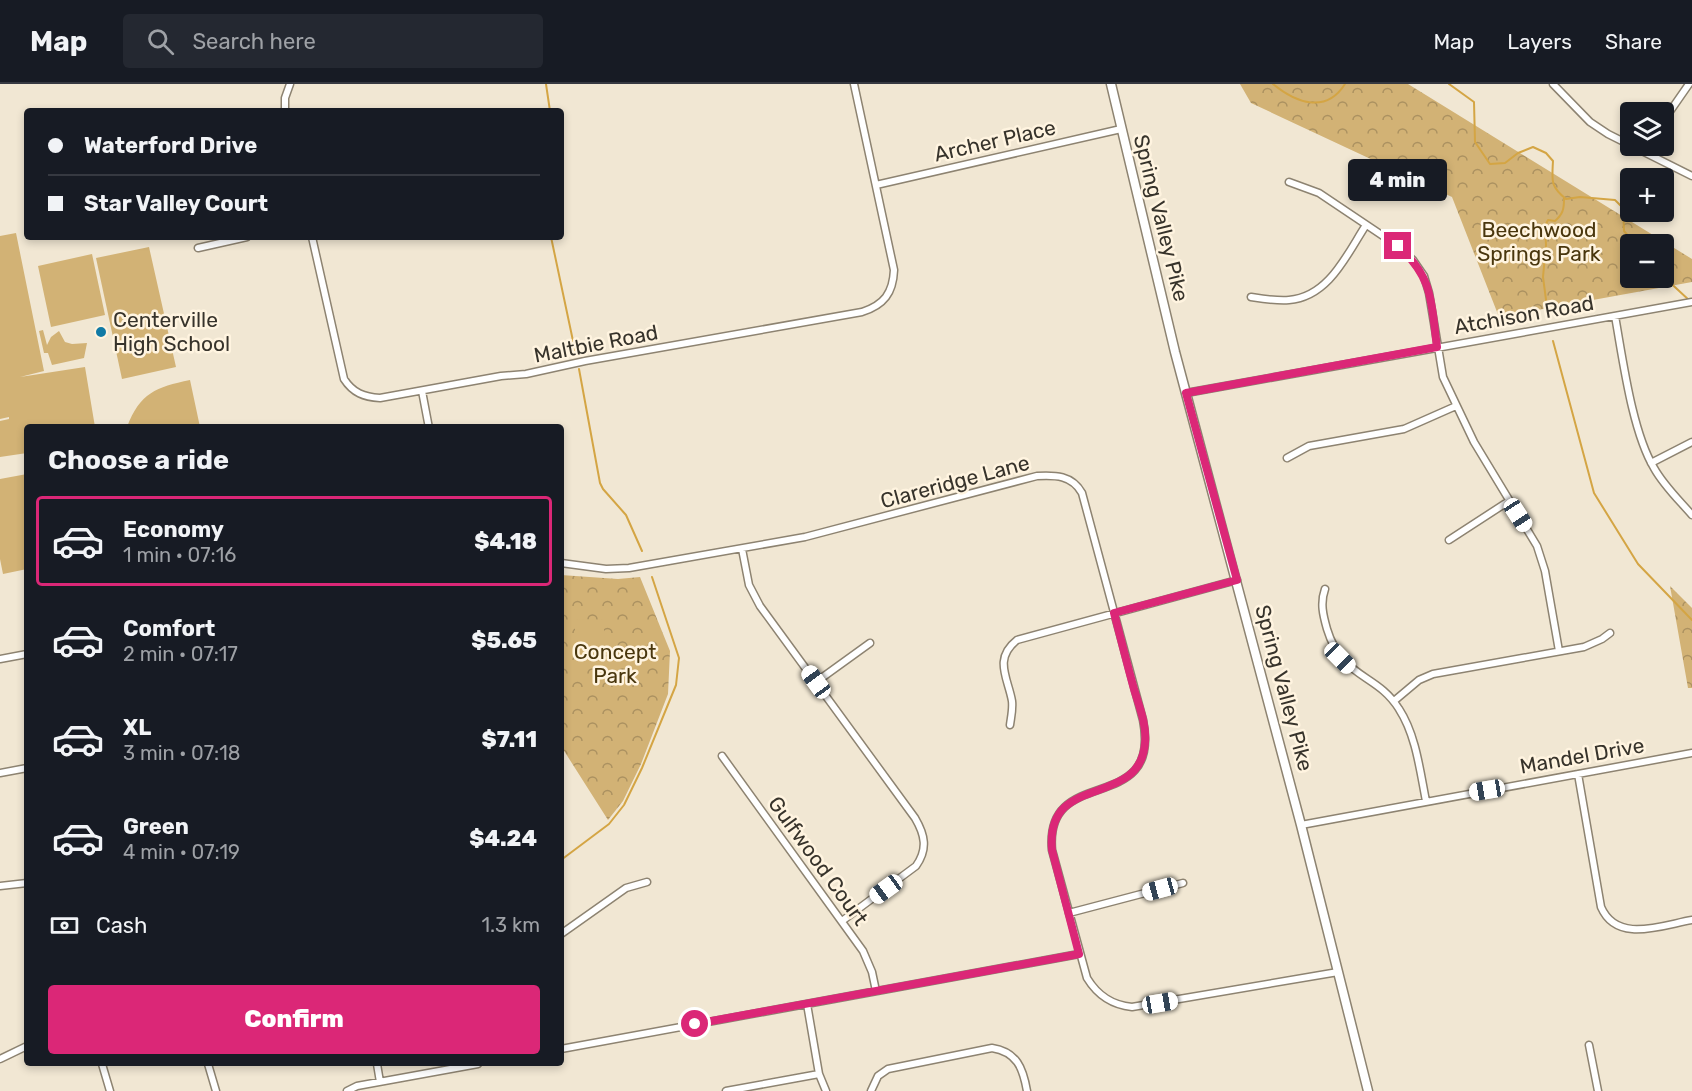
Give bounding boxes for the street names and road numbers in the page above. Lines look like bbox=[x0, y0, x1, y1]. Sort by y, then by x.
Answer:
street label: Archer Place bbox=[932, 114, 1058, 167]
street label: Spring Valley Pike bbox=[1129, 132, 1194, 304]
street label: Atchison Road bbox=[1452, 290, 1596, 339]
street label: Maltbie Road bbox=[532, 319, 660, 368]
street label: Clareridge Lane bbox=[878, 450, 1032, 513]
street label: Spring Valley Pike bbox=[1250, 602, 1319, 774]
street label: Mandel Drive bbox=[1518, 732, 1646, 779]
street label: Gulfwood Court bbox=[763, 791, 874, 930]

